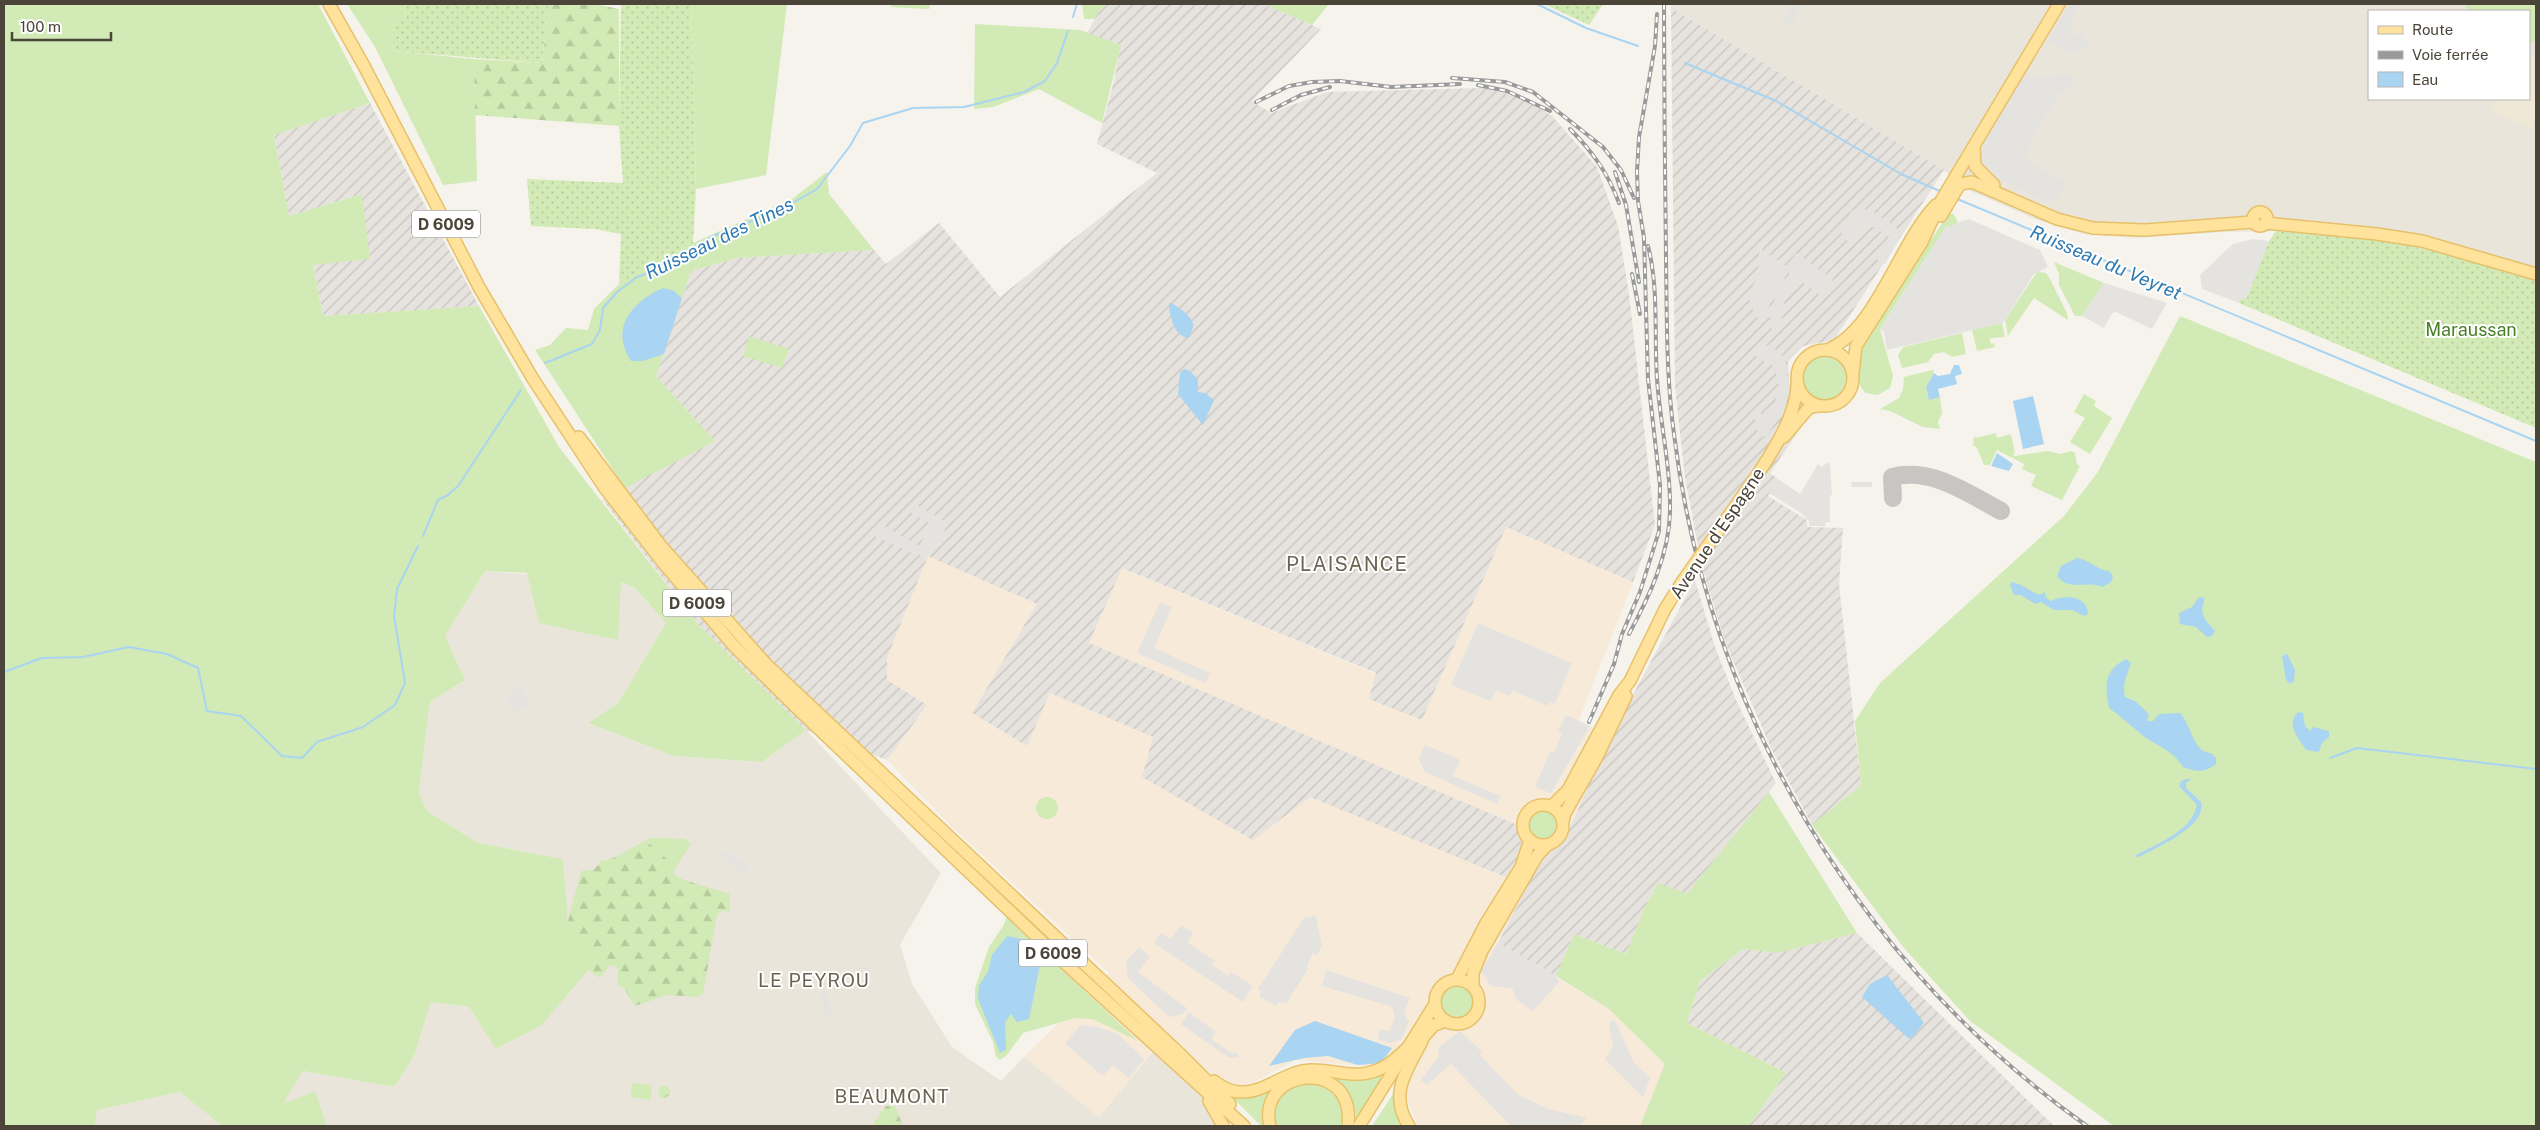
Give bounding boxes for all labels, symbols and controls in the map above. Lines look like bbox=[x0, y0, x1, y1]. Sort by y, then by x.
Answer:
scale bar bbox=[12, 10, 111, 42]
legend bbox=[2368, 10, 2530, 100]
text: 100 m bbox=[20, 18, 61, 35]
text: Route bbox=[2412, 21, 2453, 38]
text: Voie ferrée bbox=[2412, 46, 2489, 63]
text: Eau bbox=[2412, 71, 2438, 88]
water label: Ruisseau des Tines bbox=[641, 193, 797, 283]
road number: D 6009 bbox=[412, 210, 480, 238]
water label: Ruisseau du Veyret bbox=[2027, 220, 2185, 304]
park label: Maraussan bbox=[2425, 319, 2517, 340]
street label: Avenue d'Espagne bbox=[1665, 464, 1769, 602]
district label: PLAISANCE bbox=[1286, 552, 1408, 576]
road number: D 6009 bbox=[663, 590, 731, 616]
road number: D 6009 bbox=[1019, 940, 1087, 966]
district label: LE PEYROU bbox=[758, 969, 870, 991]
district label: BEAUMONT bbox=[834, 1085, 950, 1107]

